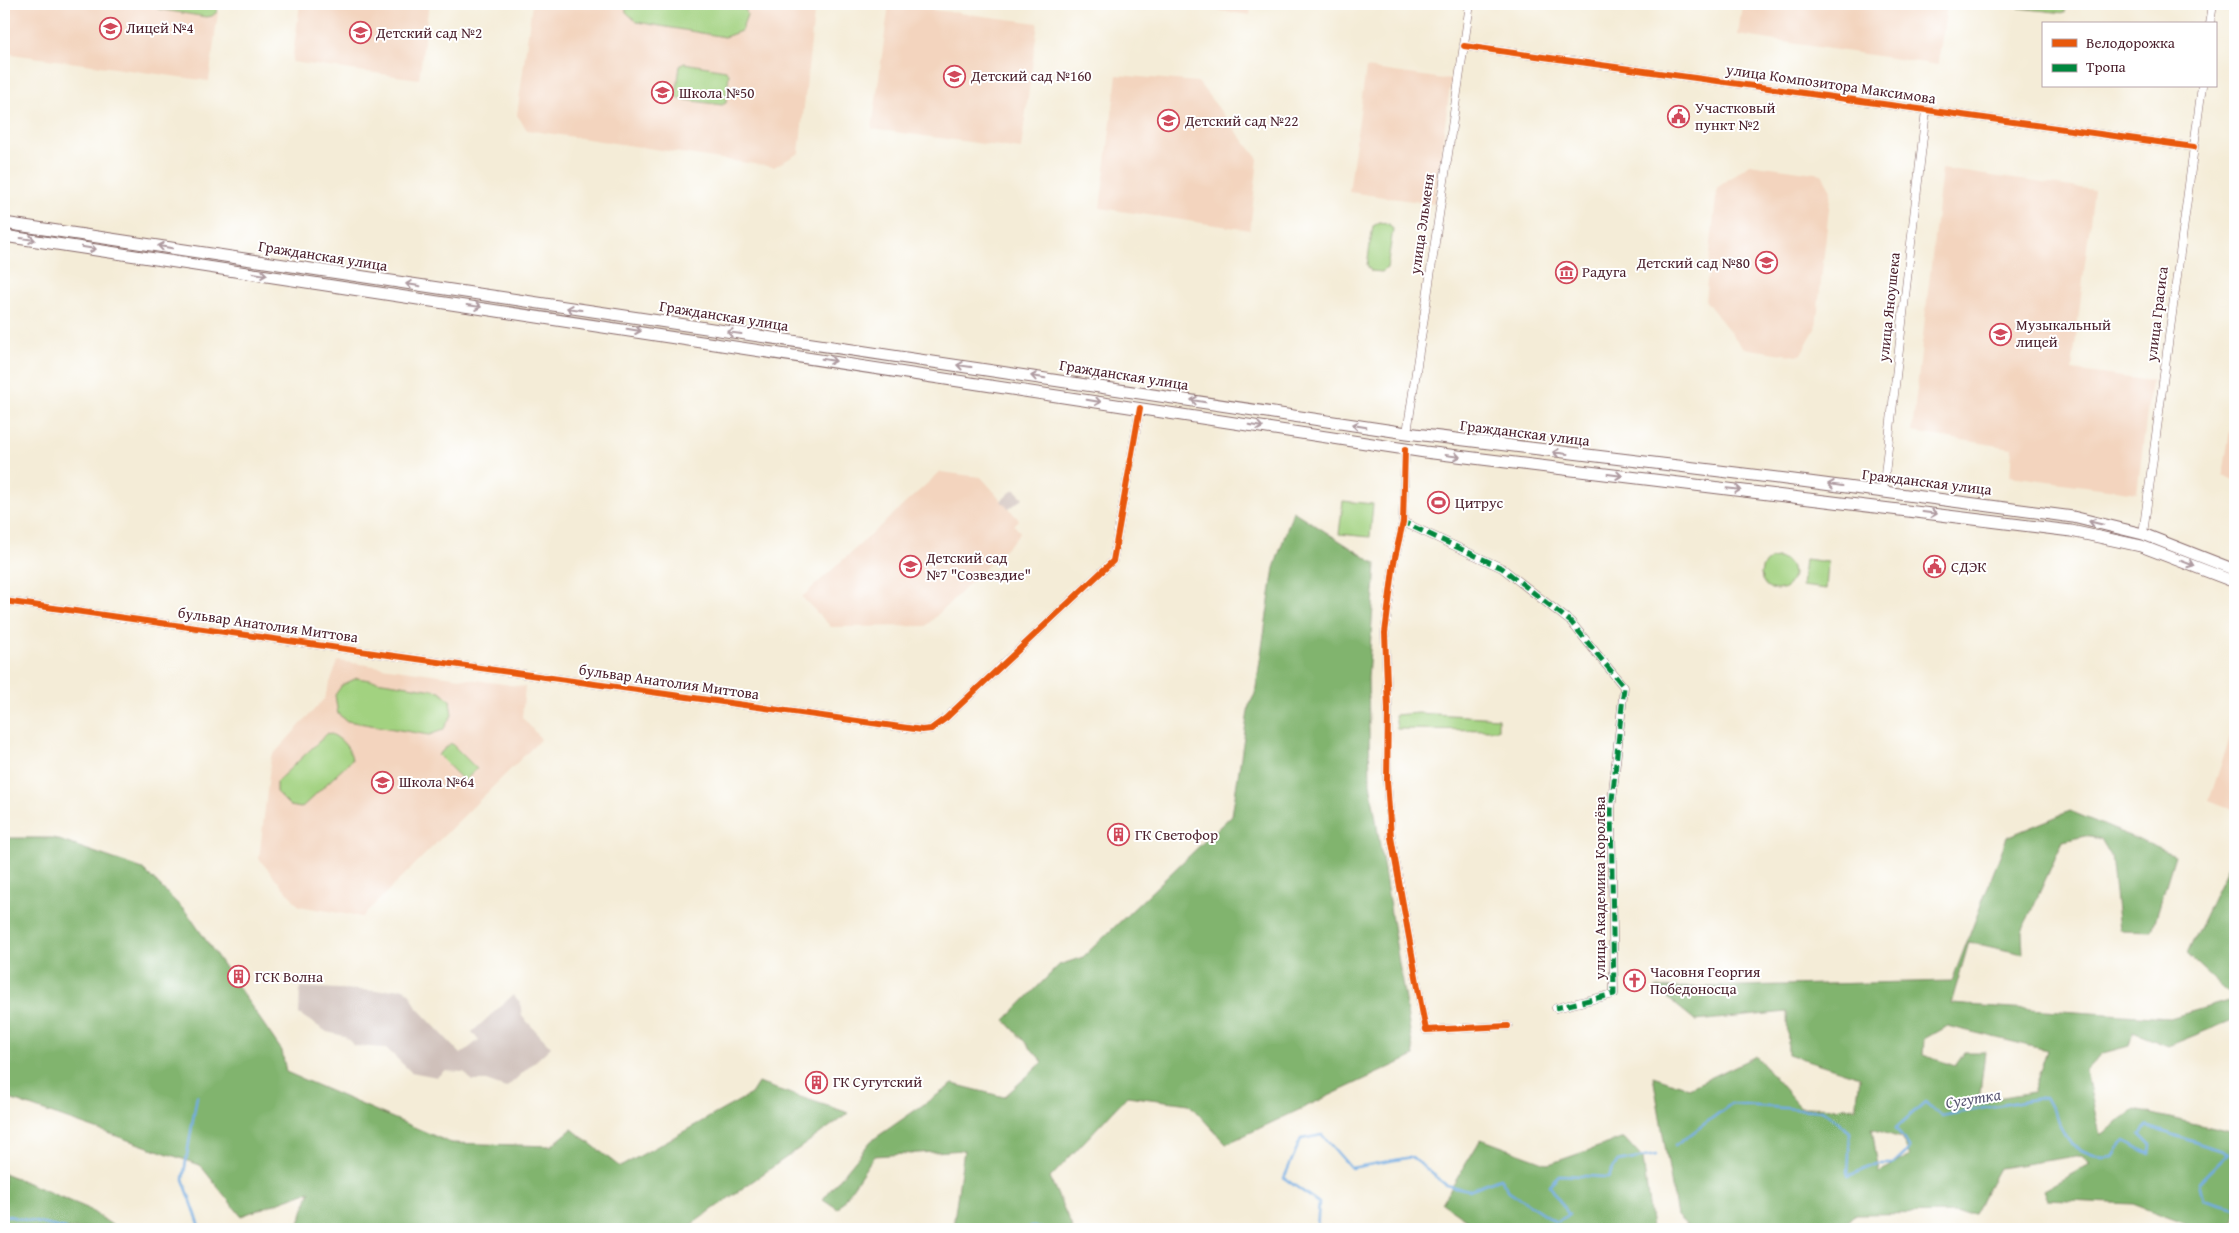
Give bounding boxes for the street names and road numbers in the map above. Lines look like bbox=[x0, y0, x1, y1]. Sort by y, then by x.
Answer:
street label: улица Композитора Максимова bbox=[1724, 58, 1938, 109]
street label: улица Эльменя bbox=[1404, 172, 1439, 277]
street label: Гражданская улица bbox=[257, 235, 390, 276]
street label: улица Яноушека bbox=[1872, 250, 1905, 364]
street label: улица Грасиса bbox=[2140, 264, 2173, 364]
street label: Гражданская улица bbox=[658, 295, 791, 336]
street label: Гражданская улица bbox=[1058, 354, 1191, 395]
street label: Гражданская улица bbox=[1459, 414, 1592, 451]
street label: Гражданская улица bbox=[1861, 463, 1994, 500]
street label: бульвар Анатолия Миттова bbox=[177, 601, 360, 648]
street label: бульвар Анатолия Миттова bbox=[578, 658, 761, 705]
street label: улица Академика Королёва bbox=[1589, 795, 1610, 981]

